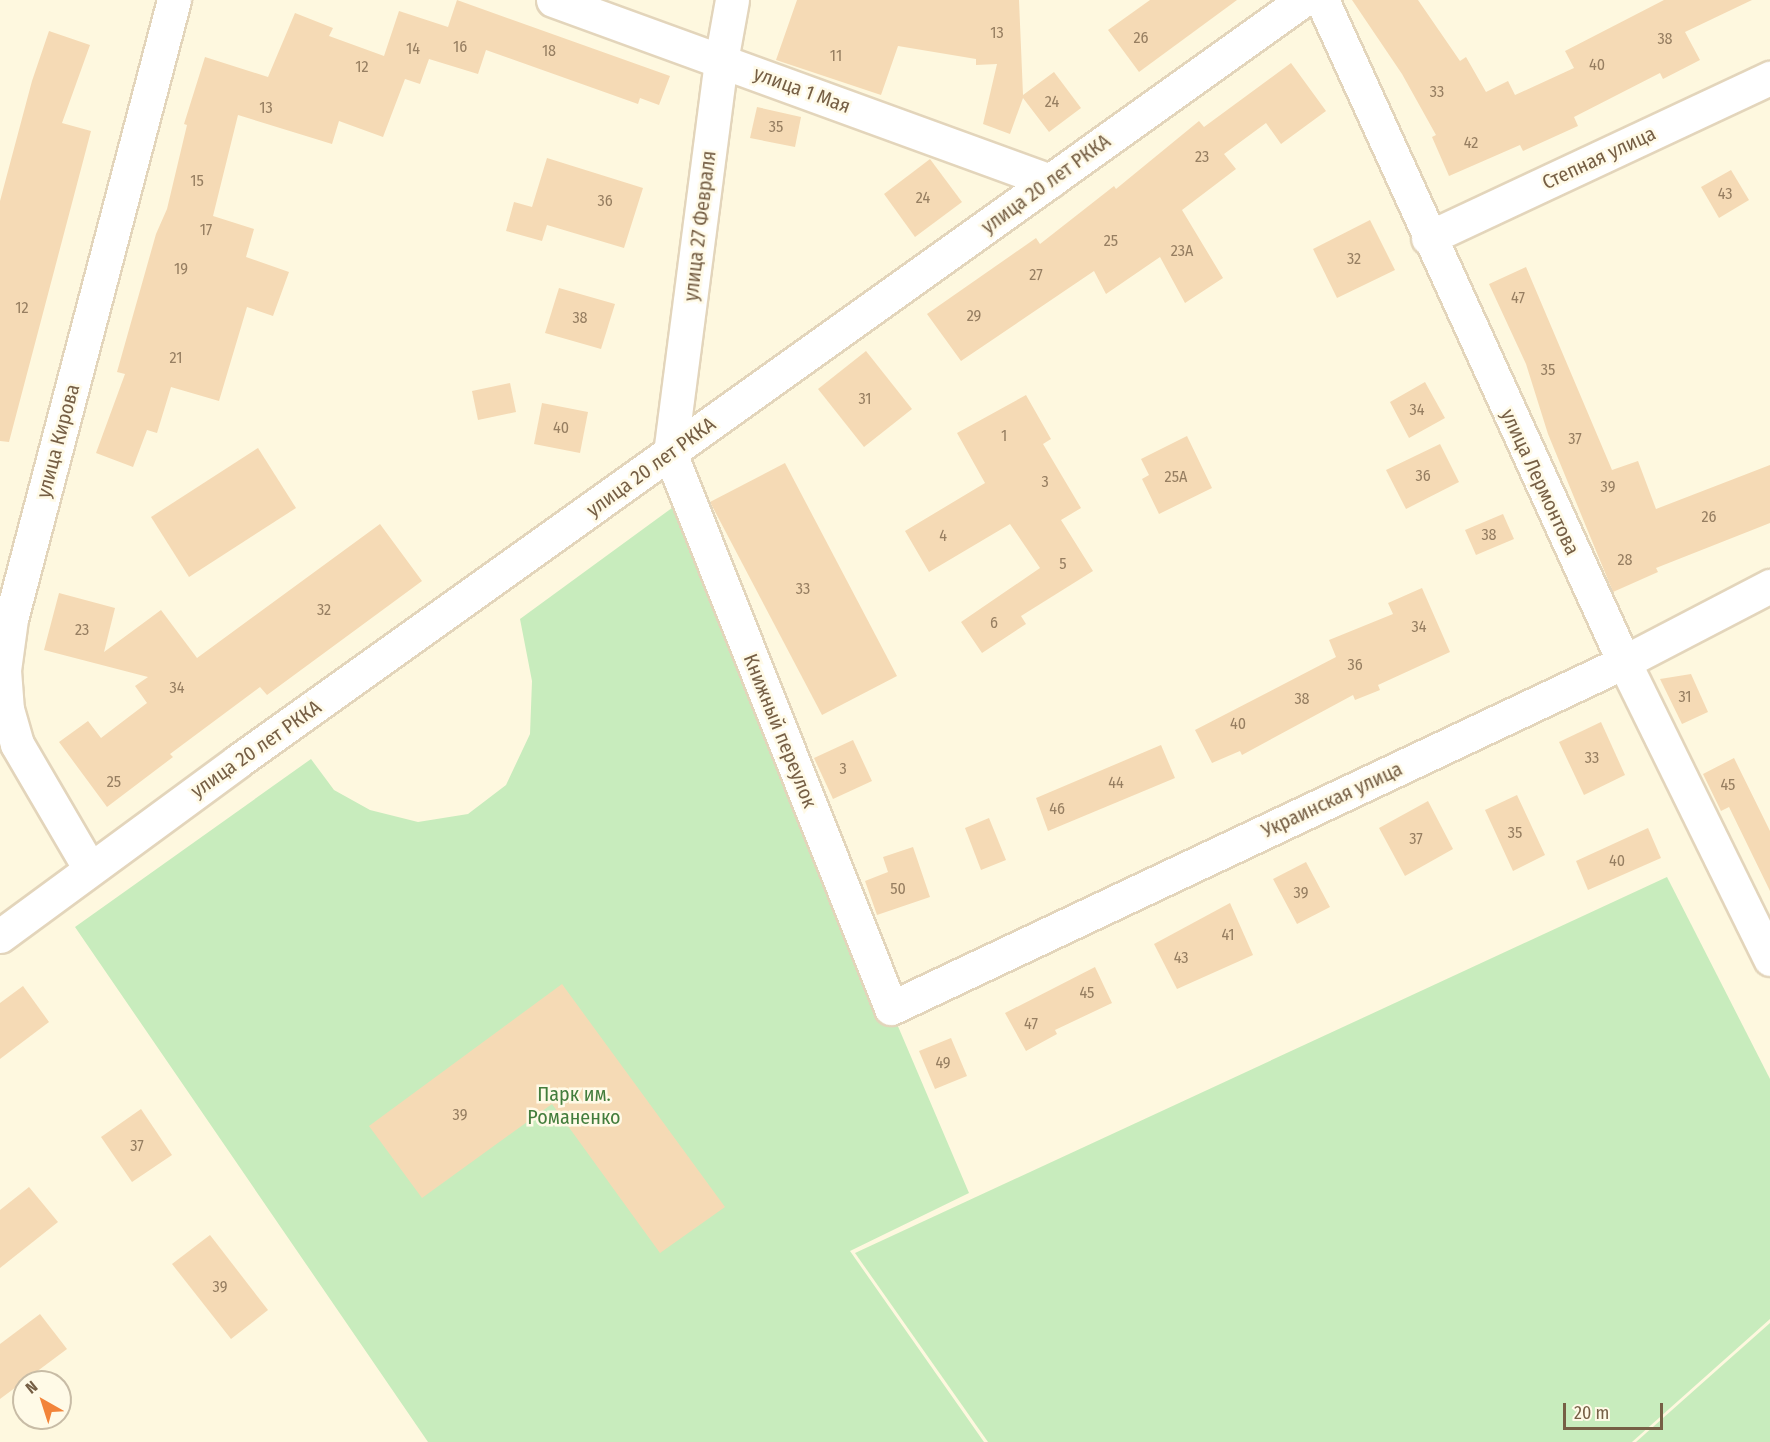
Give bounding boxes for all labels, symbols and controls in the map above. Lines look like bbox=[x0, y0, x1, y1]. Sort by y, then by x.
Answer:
house number: 13 bbox=[990, 23, 1004, 43]
house number: 26 bbox=[1134, 28, 1148, 48]
house number: 38 bbox=[1657, 29, 1673, 49]
house number: 16 bbox=[453, 37, 467, 57]
house number: 14 bbox=[406, 39, 420, 59]
house number: 18 bbox=[542, 41, 556, 61]
house number: 11 bbox=[830, 46, 842, 66]
house number: 40 bbox=[1589, 55, 1605, 75]
house number: 12 bbox=[355, 57, 369, 77]
street label: улица 1 Мая bbox=[750, 61, 854, 119]
house number: 33 bbox=[1430, 82, 1444, 102]
house number: 24 bbox=[1045, 92, 1059, 112]
house number: 13 bbox=[259, 98, 273, 118]
house number: 35 bbox=[769, 117, 783, 137]
street label: Степная улица bbox=[1538, 121, 1660, 195]
street label: улица 20 лет РККА bbox=[977, 129, 1115, 239]
house number: 42 bbox=[1464, 133, 1478, 153]
house number: 23 bbox=[1195, 147, 1209, 167]
street label: улица 27 Февраля bbox=[679, 149, 721, 303]
house number: 15 bbox=[190, 171, 204, 191]
house number: 43 bbox=[1718, 184, 1732, 204]
house number: 24 bbox=[916, 188, 930, 208]
house number: 36 bbox=[597, 191, 613, 211]
house number: 17 bbox=[200, 220, 212, 240]
house number: 25 bbox=[1104, 231, 1118, 251]
house number: 23А bbox=[1171, 241, 1193, 261]
house number: 32 bbox=[1347, 249, 1361, 269]
house number: 19 bbox=[174, 259, 188, 279]
house number: 27 bbox=[1029, 265, 1043, 285]
house number: 47 bbox=[1511, 288, 1525, 308]
house number: 12 bbox=[15, 298, 29, 318]
house number: 29 bbox=[967, 306, 981, 326]
house number: 38 bbox=[572, 308, 588, 328]
house number: 21 bbox=[170, 348, 182, 368]
house number: 35 bbox=[1541, 360, 1555, 380]
street label: улица Кирова bbox=[31, 381, 85, 501]
house number: 31 bbox=[858, 389, 872, 409]
house number: 34 bbox=[1410, 400, 1424, 420]
street label: улица Лермонтова bbox=[1496, 405, 1584, 559]
street label: улица 20 лет РККА bbox=[582, 412, 720, 522]
house number: 40 bbox=[553, 418, 569, 438]
house number: 1 bbox=[1001, 426, 1007, 446]
house number: 37 bbox=[1568, 429, 1582, 449]
house number: 36 bbox=[1415, 466, 1431, 486]
house number: 25А bbox=[1165, 467, 1187, 487]
house number: 3 bbox=[1041, 472, 1049, 492]
house number: 39 bbox=[1601, 477, 1615, 497]
house number: 26 bbox=[1702, 507, 1716, 527]
house number: 38 bbox=[1481, 525, 1497, 545]
house number: 4 bbox=[939, 526, 947, 546]
house number: 28 bbox=[1617, 550, 1633, 570]
house number: 5 bbox=[1059, 554, 1067, 574]
house number: 33 bbox=[796, 579, 810, 599]
house number: 32 bbox=[317, 600, 331, 620]
house number: 6 bbox=[990, 613, 998, 633]
house number: 34 bbox=[1412, 617, 1426, 637]
house number: 23 bbox=[75, 620, 89, 640]
street label: Книжный переулок bbox=[738, 650, 822, 812]
house number: 36 bbox=[1347, 655, 1363, 675]
house number: 34 bbox=[170, 678, 184, 698]
house number: 31 bbox=[1678, 687, 1692, 707]
house number: 38 bbox=[1294, 689, 1310, 709]
street label: улица 20 лет РККА bbox=[186, 695, 326, 803]
house number: 40 bbox=[1230, 714, 1246, 734]
house number: 33 bbox=[1585, 748, 1599, 768]
street label: Украинская улица bbox=[1258, 757, 1406, 843]
house number: 3 bbox=[839, 759, 847, 779]
house number: 25 bbox=[107, 772, 121, 792]
house number: 44 bbox=[1108, 773, 1124, 793]
house number: 45 bbox=[1721, 775, 1735, 795]
house number: 46 bbox=[1049, 799, 1065, 819]
house number: 35 bbox=[1508, 823, 1522, 843]
house number: 37 bbox=[1409, 829, 1423, 849]
house number: 40 bbox=[1609, 851, 1625, 871]
house number: 50 bbox=[890, 879, 906, 899]
house number: 39 bbox=[1294, 883, 1308, 903]
house number: 41 bbox=[1221, 925, 1235, 945]
house number: 43 bbox=[1174, 948, 1188, 968]
house number: 45 bbox=[1080, 983, 1094, 1003]
house number: 47 bbox=[1024, 1014, 1038, 1034]
house number: 49 bbox=[935, 1053, 951, 1073]
park label: Парк им. Романенко bbox=[527, 1083, 621, 1130]
house number: 39 bbox=[453, 1105, 467, 1125]
house number: 37 bbox=[130, 1136, 144, 1156]
house number: 39 bbox=[213, 1277, 227, 1297]
north arrow bbox=[12, 1370, 72, 1430]
text: N bbox=[22, 1377, 41, 1398]
scale bar bbox=[1566, 1391, 1666, 1429]
text: 20 m bbox=[1574, 1402, 1609, 1424]

